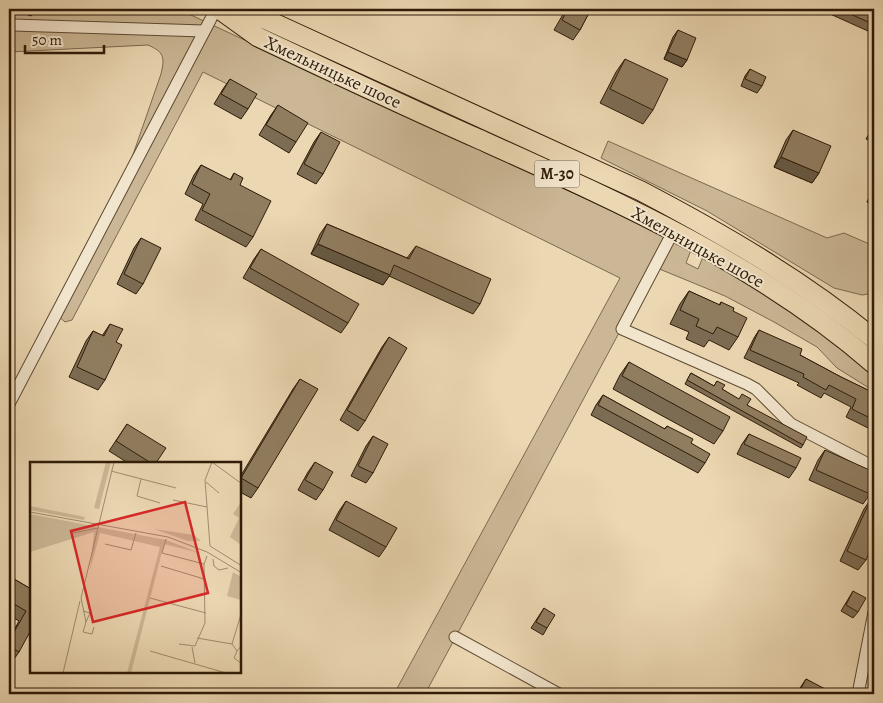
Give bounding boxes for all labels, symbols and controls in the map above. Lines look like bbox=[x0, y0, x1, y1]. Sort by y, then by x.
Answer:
scale bar bbox=[25, 22, 104, 54]
text: 50 m bbox=[32, 30, 62, 50]
street label: Хмельницьке шосе bbox=[261, 30, 405, 114]
road number: М-30 bbox=[534, 160, 580, 188]
street label: Хмельницьке шосе bbox=[627, 201, 769, 293]
inset map bbox=[30, 462, 241, 673]

